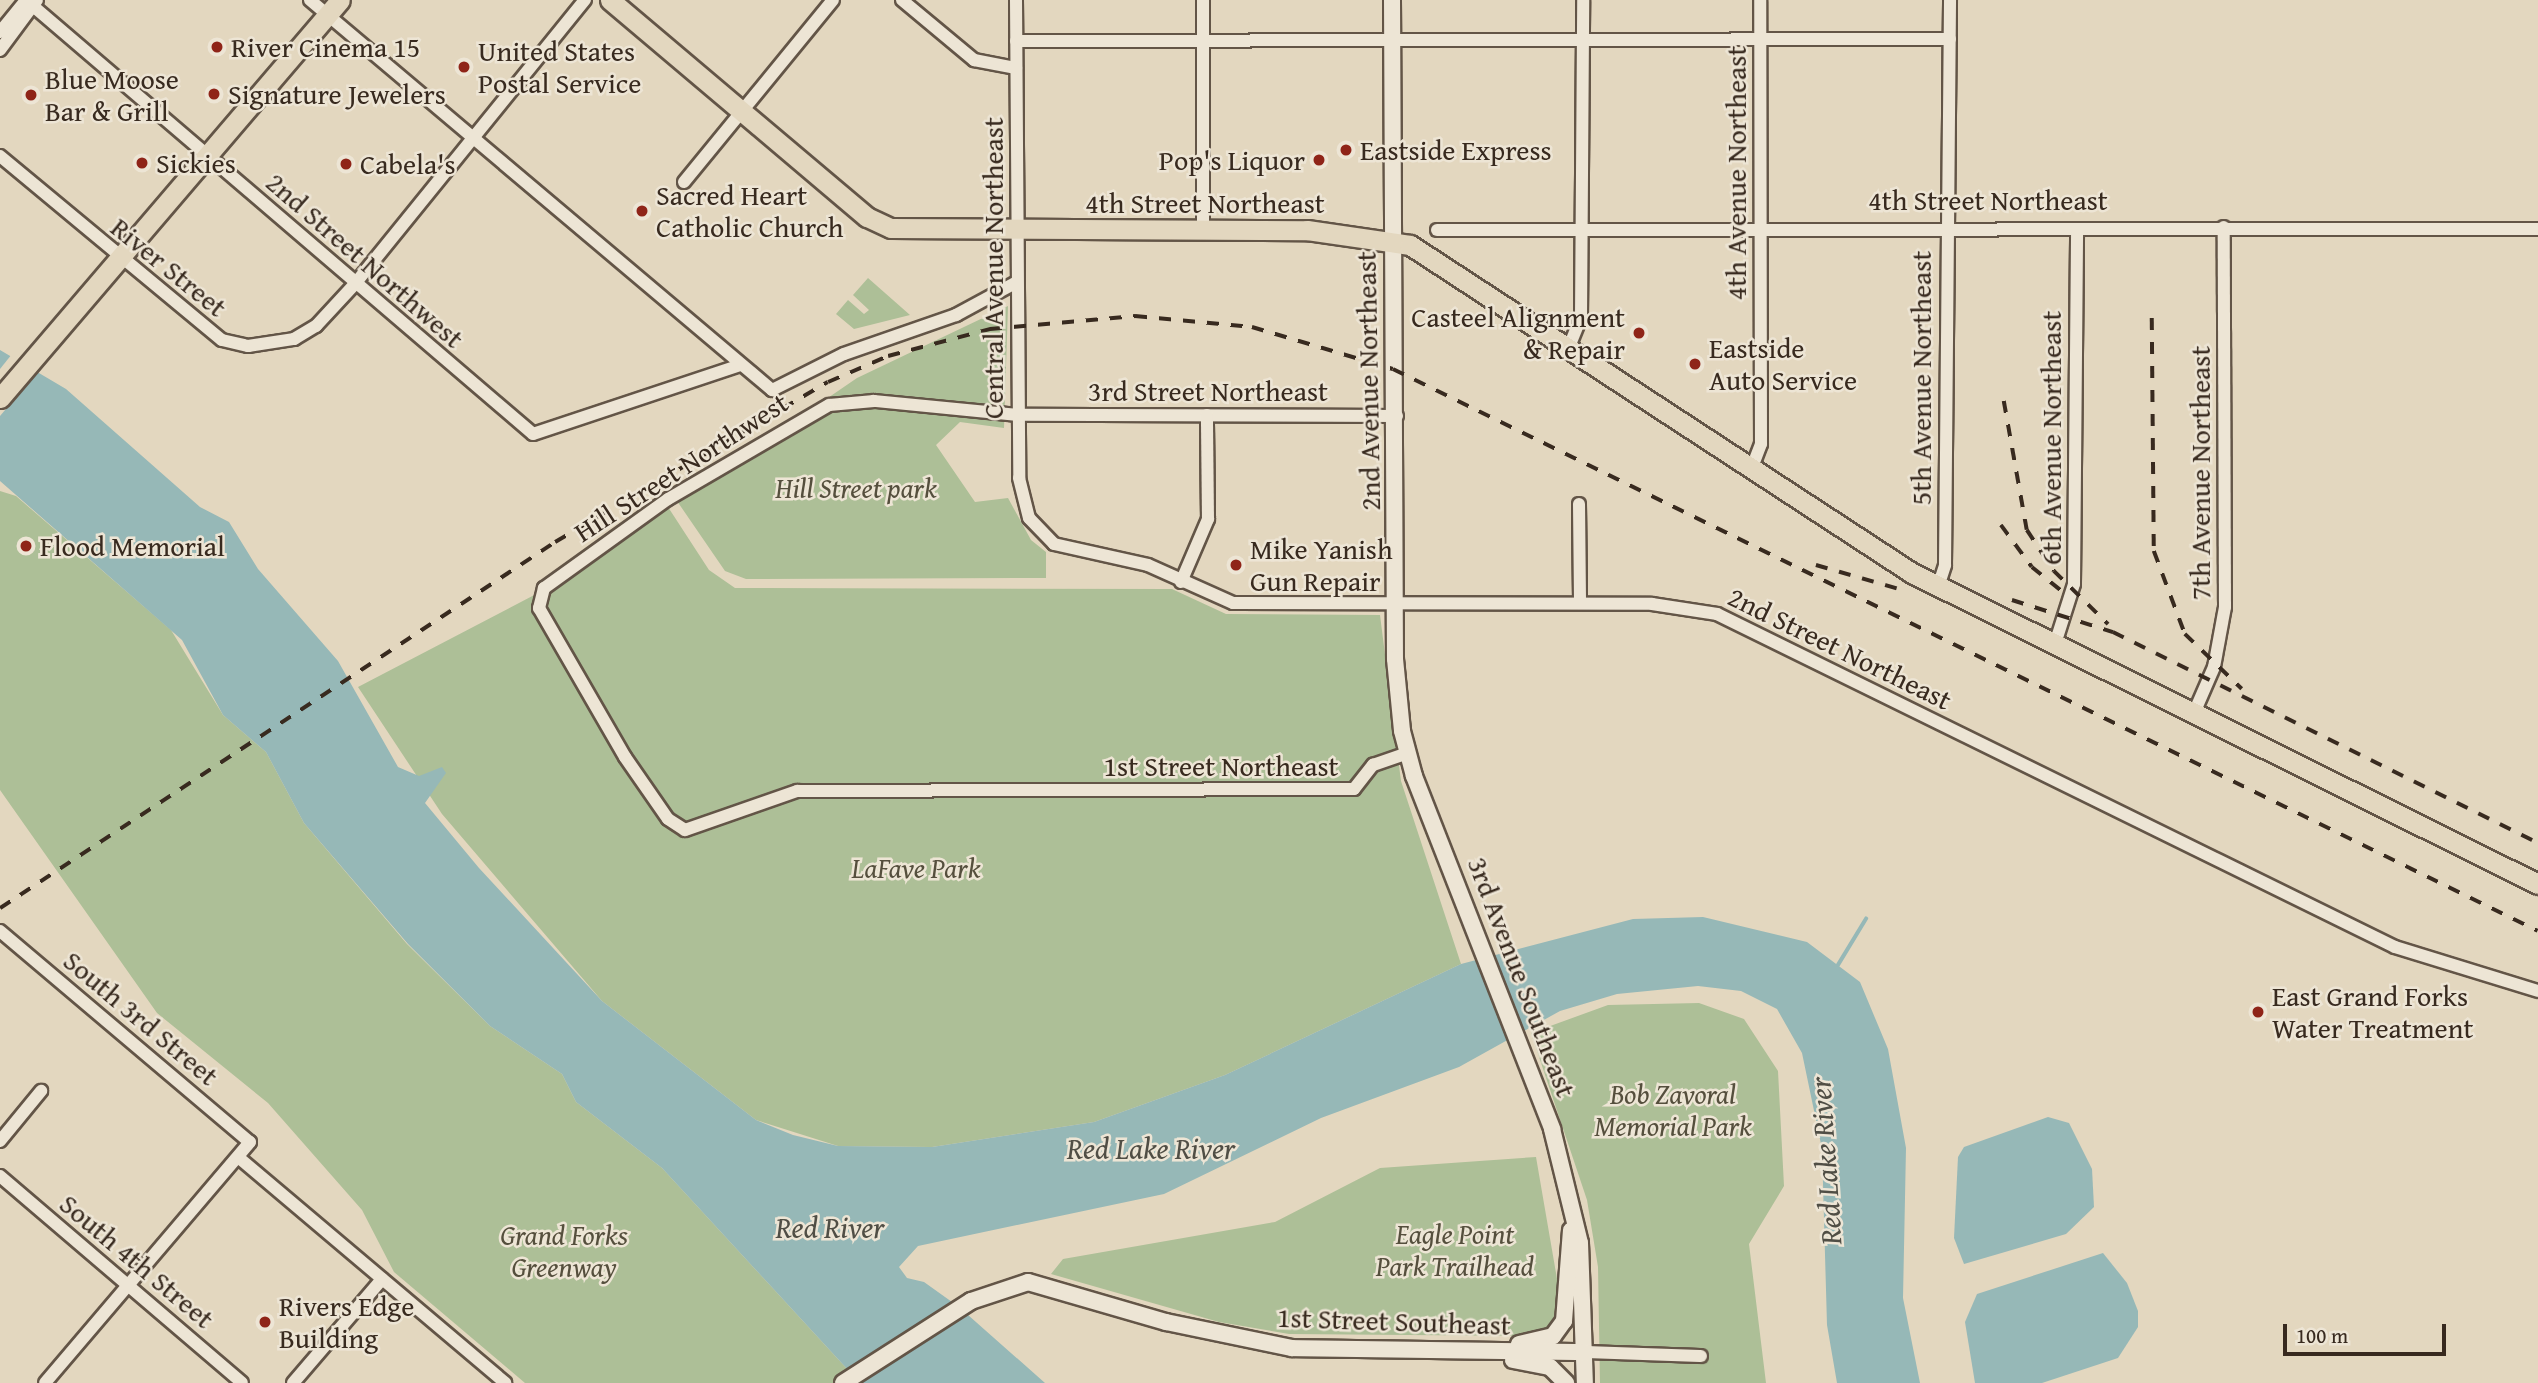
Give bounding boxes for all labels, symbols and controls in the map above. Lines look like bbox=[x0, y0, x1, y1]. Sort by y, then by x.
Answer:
place label: River Cinema 15 bbox=[231, 30, 420, 64]
place label: United States Postal Service bbox=[478, 34, 641, 100]
marker: River Cinema 15 bbox=[209, 39, 225, 55]
street label: 4th Avenue Northeast bbox=[1719, 46, 1753, 300]
marker: United States Postal Service bbox=[456, 59, 472, 75]
place label: Blue Moose Bar & Grill bbox=[45, 62, 179, 128]
place label: Signature Jewelers bbox=[228, 77, 446, 111]
marker: Signature Jewelers bbox=[206, 86, 222, 102]
marker: Blue Moose Bar & Grill bbox=[23, 87, 39, 103]
street label: Central Avenue Northeast bbox=[976, 117, 1010, 419]
place label: Eastside Express bbox=[1360, 133, 1552, 167]
marker: Eastside Express bbox=[1338, 142, 1354, 158]
place label: Pop's Liquor bbox=[1159, 143, 1305, 177]
place label: Sickies bbox=[156, 146, 236, 180]
place label: Cabela's bbox=[360, 147, 455, 181]
marker: Pop's Liquor bbox=[1311, 152, 1327, 168]
marker: Sickies bbox=[134, 155, 150, 171]
marker: Cabela's bbox=[338, 156, 354, 172]
street label: 2nd Street Northwest bbox=[259, 165, 471, 355]
place label: Sacred Heart Catholic Church bbox=[656, 178, 844, 244]
street label: 4th Street Northeast bbox=[1868, 183, 2108, 217]
street label: 4th Street Northeast bbox=[1085, 186, 1325, 220]
marker: Sacred Heart Catholic Church bbox=[634, 203, 650, 219]
street label: River Street bbox=[104, 210, 234, 324]
street label: 2nd Avenue Northeast bbox=[1349, 251, 1387, 511]
street label: 5th Avenue Northeast bbox=[1904, 251, 1938, 505]
place label: Casteel Alignment & Repair bbox=[1411, 300, 1625, 366]
street label: 6th Avenue Northeast bbox=[2034, 311, 2068, 565]
marker: Casteel Alignment & Repair bbox=[1631, 325, 1647, 341]
place label: Eastside Auto Service bbox=[1709, 331, 1857, 397]
street label: 7th Avenue Northeast bbox=[2183, 346, 2217, 600]
marker: Eastside Auto Service bbox=[1687, 356, 1703, 372]
street label: 3rd Street Northeast bbox=[1088, 374, 1328, 408]
street label: Hill Street Northwest bbox=[568, 385, 794, 549]
park label: Hill Street park bbox=[775, 471, 937, 505]
place label: Flood Memorial bbox=[40, 529, 225, 563]
place label: Mike Yanish Gun Repair bbox=[1250, 532, 1393, 598]
marker: Flood Memorial bbox=[18, 538, 34, 554]
marker: Mike Yanish Gun Repair bbox=[1228, 557, 1244, 573]
street label: 2nd Street Northeast bbox=[1723, 579, 1957, 717]
street label: 1st Street Northeast bbox=[1104, 749, 1338, 783]
park label: LaFave Park bbox=[852, 851, 980, 885]
street label: 3rd Avenue Southeast bbox=[1461, 852, 1583, 1102]
street label: South 3rd Street bbox=[57, 944, 225, 1092]
place label: East Grand Forks Water Treatment bbox=[2272, 979, 2473, 1045]
marker: East Grand Forks Water Treatment bbox=[2250, 1004, 2266, 1020]
water label: Red Lake River bbox=[1801, 1076, 1849, 1246]
park label: Bob Zavoral Memorial Park bbox=[1594, 1077, 1752, 1143]
water label: Red Lake River bbox=[1067, 1130, 1235, 1166]
street label: South 4th Street bbox=[53, 1187, 221, 1335]
water label: Red River bbox=[775, 1209, 885, 1245]
park label: Eagle Point Park Trailhead bbox=[1376, 1217, 1534, 1283]
park label: Grand Forks Greenway bbox=[500, 1218, 628, 1284]
place label: Rivers Edge Building bbox=[279, 1289, 414, 1355]
street label: 1st Street Southeast bbox=[1277, 1300, 1511, 1342]
scale bar bbox=[2286, 1310, 2449, 1354]
marker: Rivers Edge Building bbox=[257, 1314, 273, 1330]
text: 100 m bbox=[2296, 1320, 2348, 1351]

